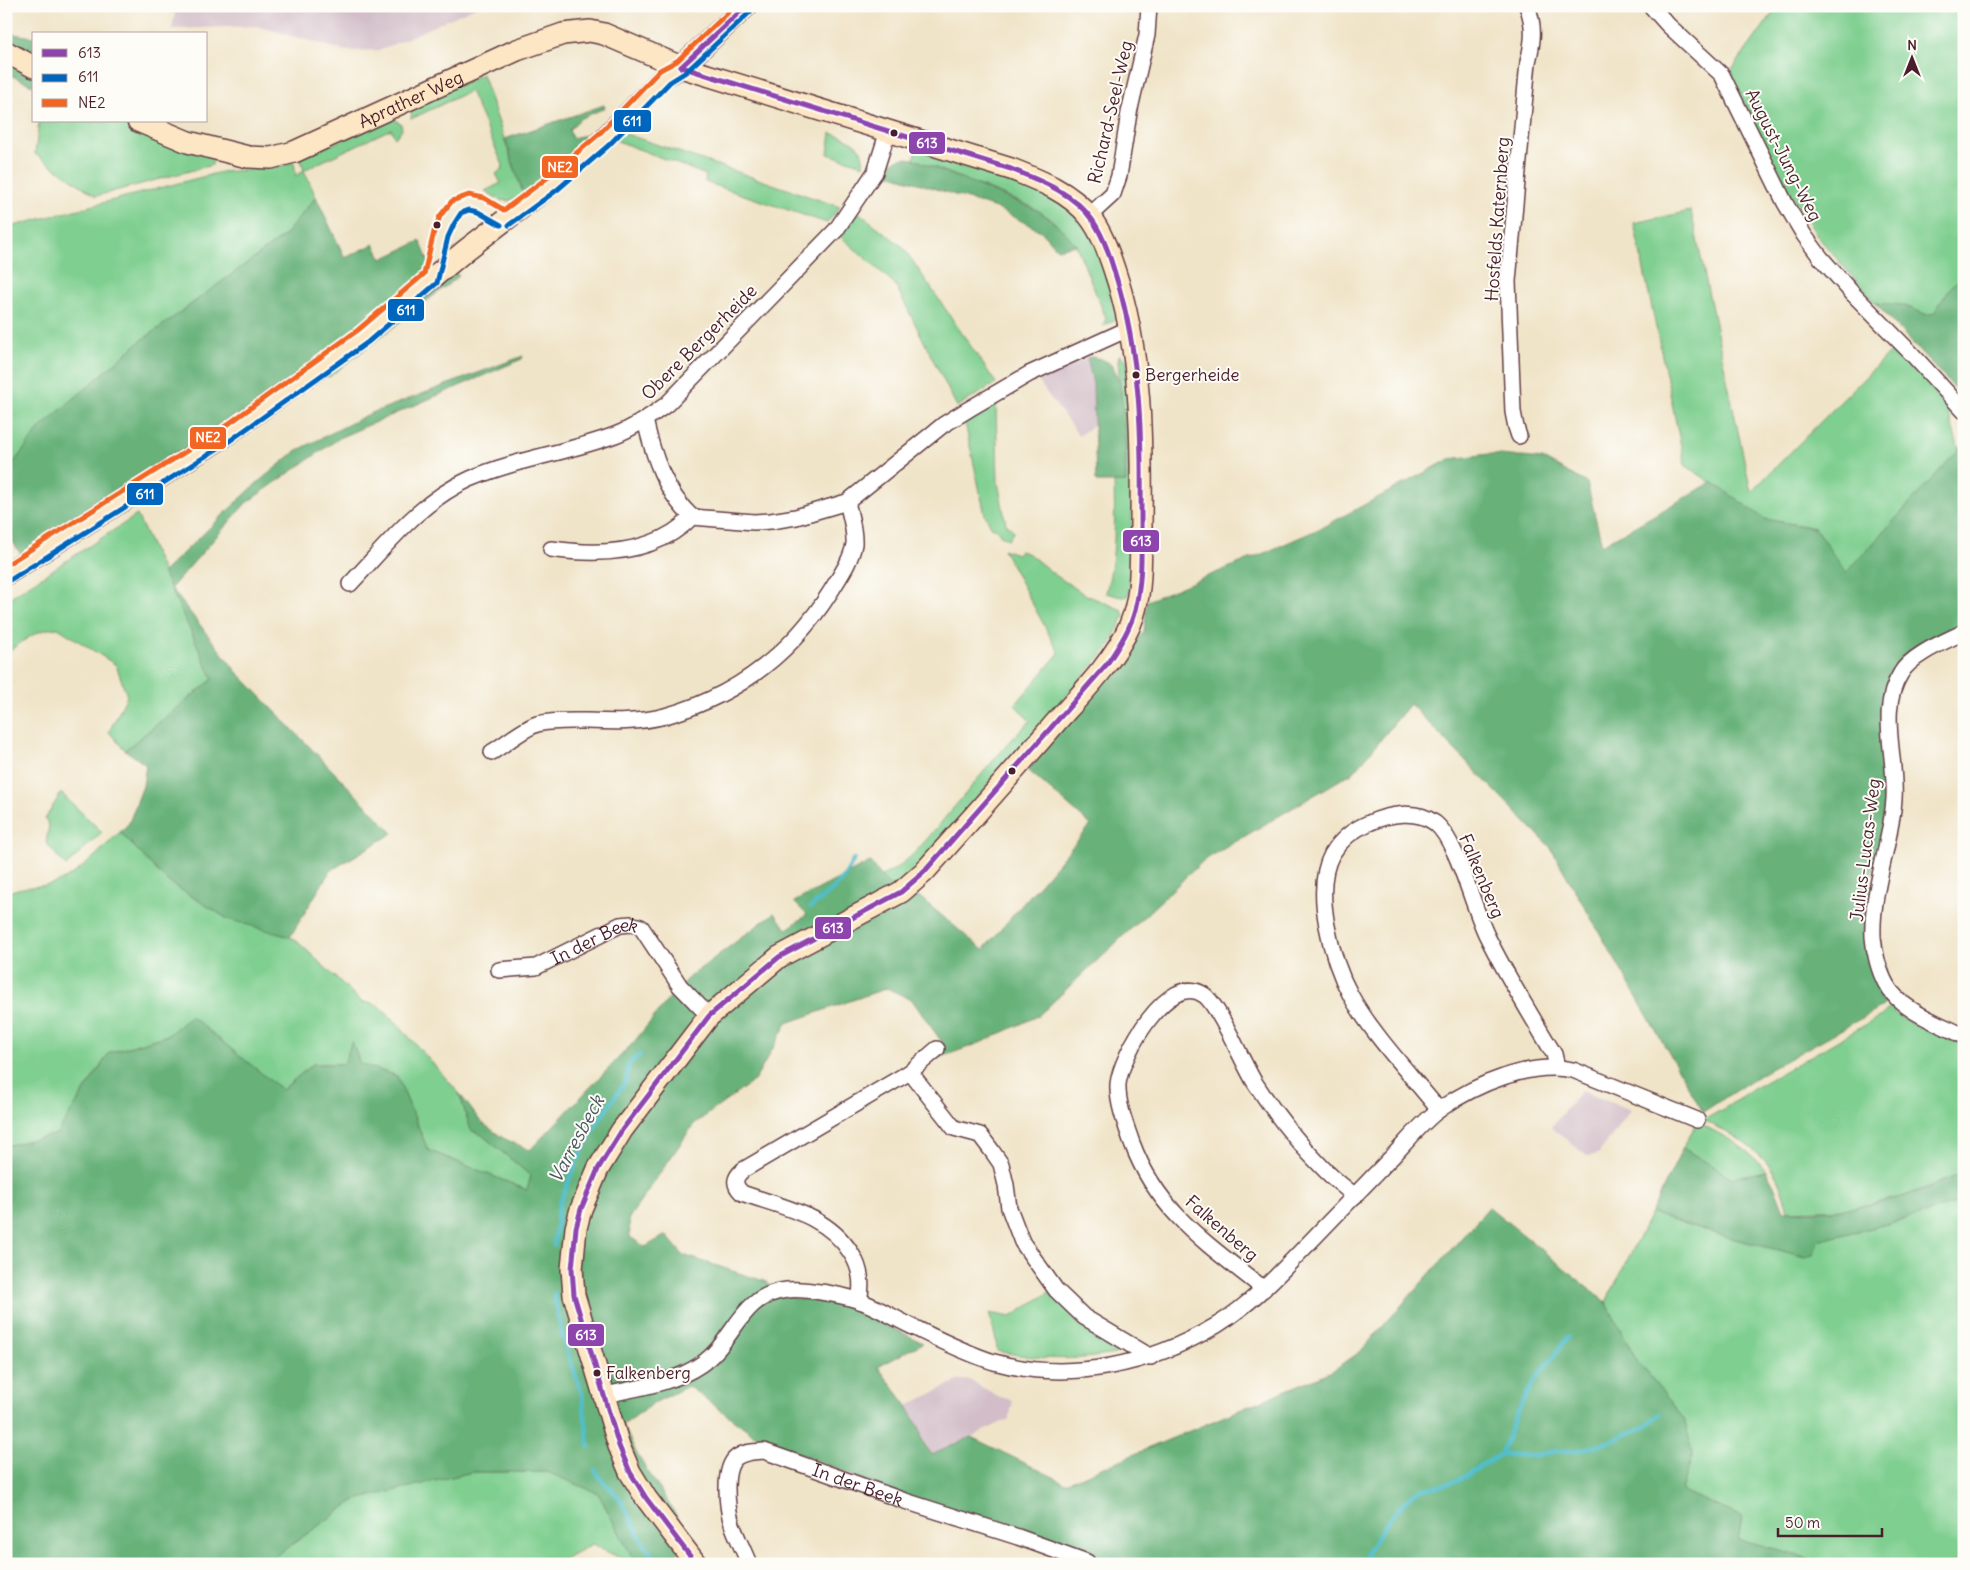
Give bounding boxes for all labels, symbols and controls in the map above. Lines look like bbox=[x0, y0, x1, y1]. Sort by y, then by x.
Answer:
legend bbox=[32, 32, 208, 122]
north arrow bbox=[1888, 32, 1938, 82]
text: N bbox=[1907, 36, 1917, 54]
street label: Richard-Seel-Weg bbox=[1082, 38, 1138, 186]
text: 613 bbox=[78, 43, 101, 62]
street label: Aprather Weg bbox=[355, 65, 466, 133]
text: 611 bbox=[78, 67, 99, 86]
street label: August-Jung-Weg bbox=[1741, 85, 1827, 225]
text: NE2 bbox=[78, 93, 105, 112]
line badge: 611 bbox=[613, 109, 652, 133]
text: 611 bbox=[622, 112, 642, 130]
unlabelled marker bbox=[889, 128, 899, 138]
line badge: 613 bbox=[908, 131, 946, 155]
text: 613 bbox=[916, 134, 938, 152]
street label: Hosfelds Katernberg bbox=[1480, 136, 1514, 302]
line badge: NE2 bbox=[541, 155, 579, 179]
text: NE2 bbox=[547, 158, 573, 176]
unlabelled marker bbox=[432, 220, 442, 230]
street label: Obere Bergerheide bbox=[636, 279, 762, 405]
line badge: 611 bbox=[387, 298, 425, 322]
text: 611 bbox=[396, 301, 416, 319]
place label: Bergerheide bbox=[1145, 364, 1240, 386]
marker: Bergerheide bbox=[1131, 370, 1141, 380]
line badge: NE2 bbox=[189, 426, 227, 450]
text: NE2 bbox=[195, 428, 221, 446]
line badge: 611 bbox=[126, 482, 164, 506]
text: 611 bbox=[135, 485, 155, 503]
line badge: 613 bbox=[1122, 529, 1160, 553]
text: 613 bbox=[1130, 532, 1152, 550]
unlabelled marker bbox=[1007, 766, 1017, 776]
street label: Julius-Lucas-Weg bbox=[1845, 777, 1885, 923]
street label: Falkenberg bbox=[1454, 830, 1510, 922]
street label: In der Beek bbox=[547, 912, 641, 969]
line badge: 613 bbox=[814, 916, 852, 940]
text: 613 bbox=[822, 919, 844, 937]
water label: Varresbeck bbox=[543, 1090, 610, 1187]
street label: Falkenberg bbox=[1181, 1190, 1263, 1266]
line badge: 613 bbox=[567, 1323, 605, 1347]
text: 613 bbox=[575, 1326, 597, 1344]
place label: Falkenberg bbox=[606, 1362, 691, 1384]
marker: Falkenberg bbox=[592, 1368, 602, 1378]
street label: In der Beek bbox=[809, 1458, 906, 1511]
scale bar bbox=[1778, 1505, 1881, 1537]
text: 50 m bbox=[1785, 1513, 1820, 1532]

